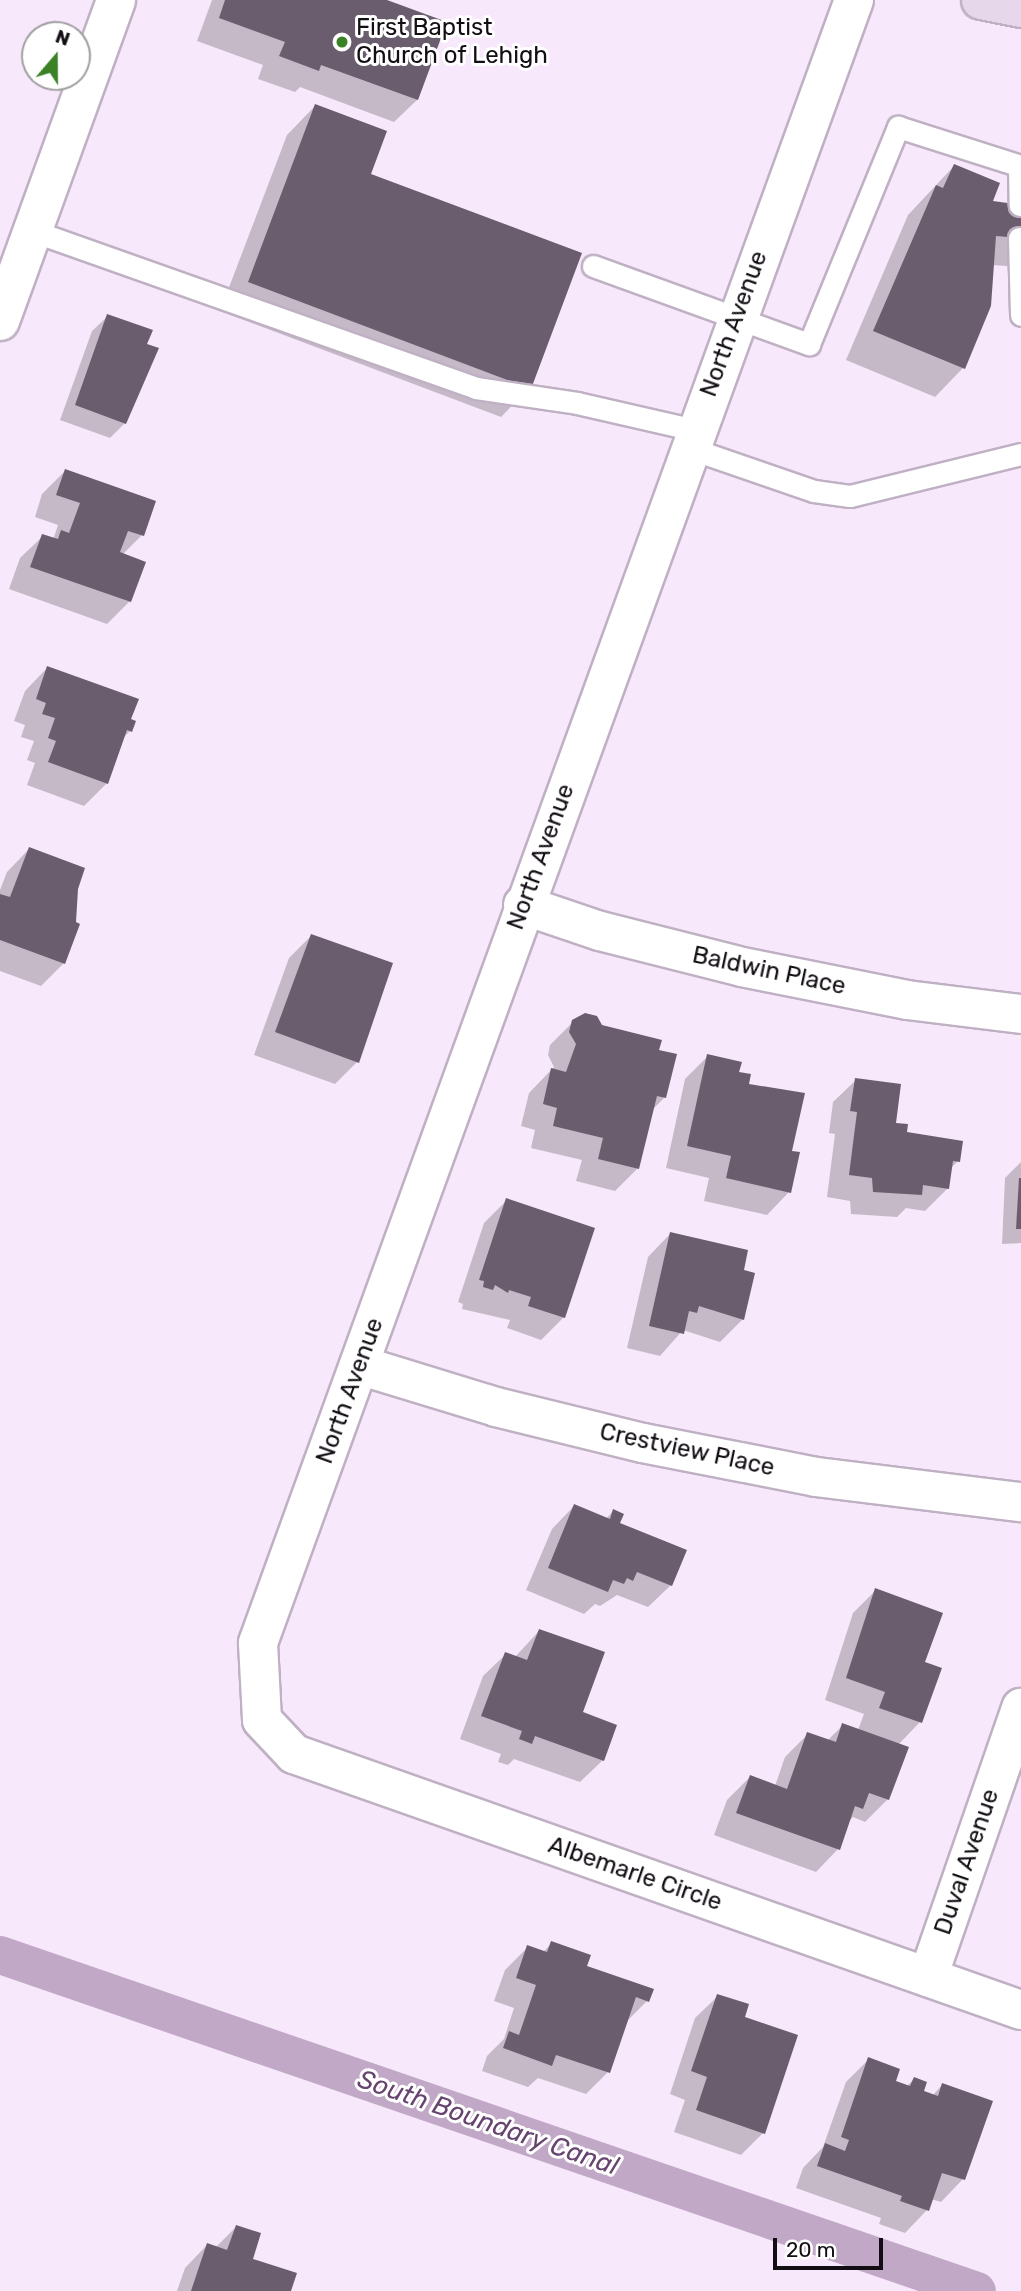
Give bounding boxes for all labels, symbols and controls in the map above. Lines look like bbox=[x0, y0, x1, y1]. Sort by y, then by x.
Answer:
place label: First Baptist Church of Lehigh bbox=[356, 14, 548, 70]
north arrow bbox=[21, 21, 91, 91]
text: N bbox=[52, 25, 73, 51]
marker: First Baptist Church of Lehigh bbox=[334, 34, 350, 50]
street label: North Avenue bbox=[694, 247, 774, 401]
street label: North Avenue bbox=[501, 780, 581, 934]
street label: Baldwin Place bbox=[690, 941, 848, 1001]
street label: North Avenue bbox=[310, 1314, 390, 1468]
street label: Crestview Place bbox=[597, 1417, 777, 1483]
street label: Duval Avenue bbox=[929, 1785, 1005, 1939]
street label: Albemarle Circle bbox=[544, 1831, 726, 1917]
water label: South Boundary Canal bbox=[353, 2064, 623, 2182]
scale bar bbox=[776, 2224, 886, 2268]
text: 20 m bbox=[786, 2237, 835, 2262]

